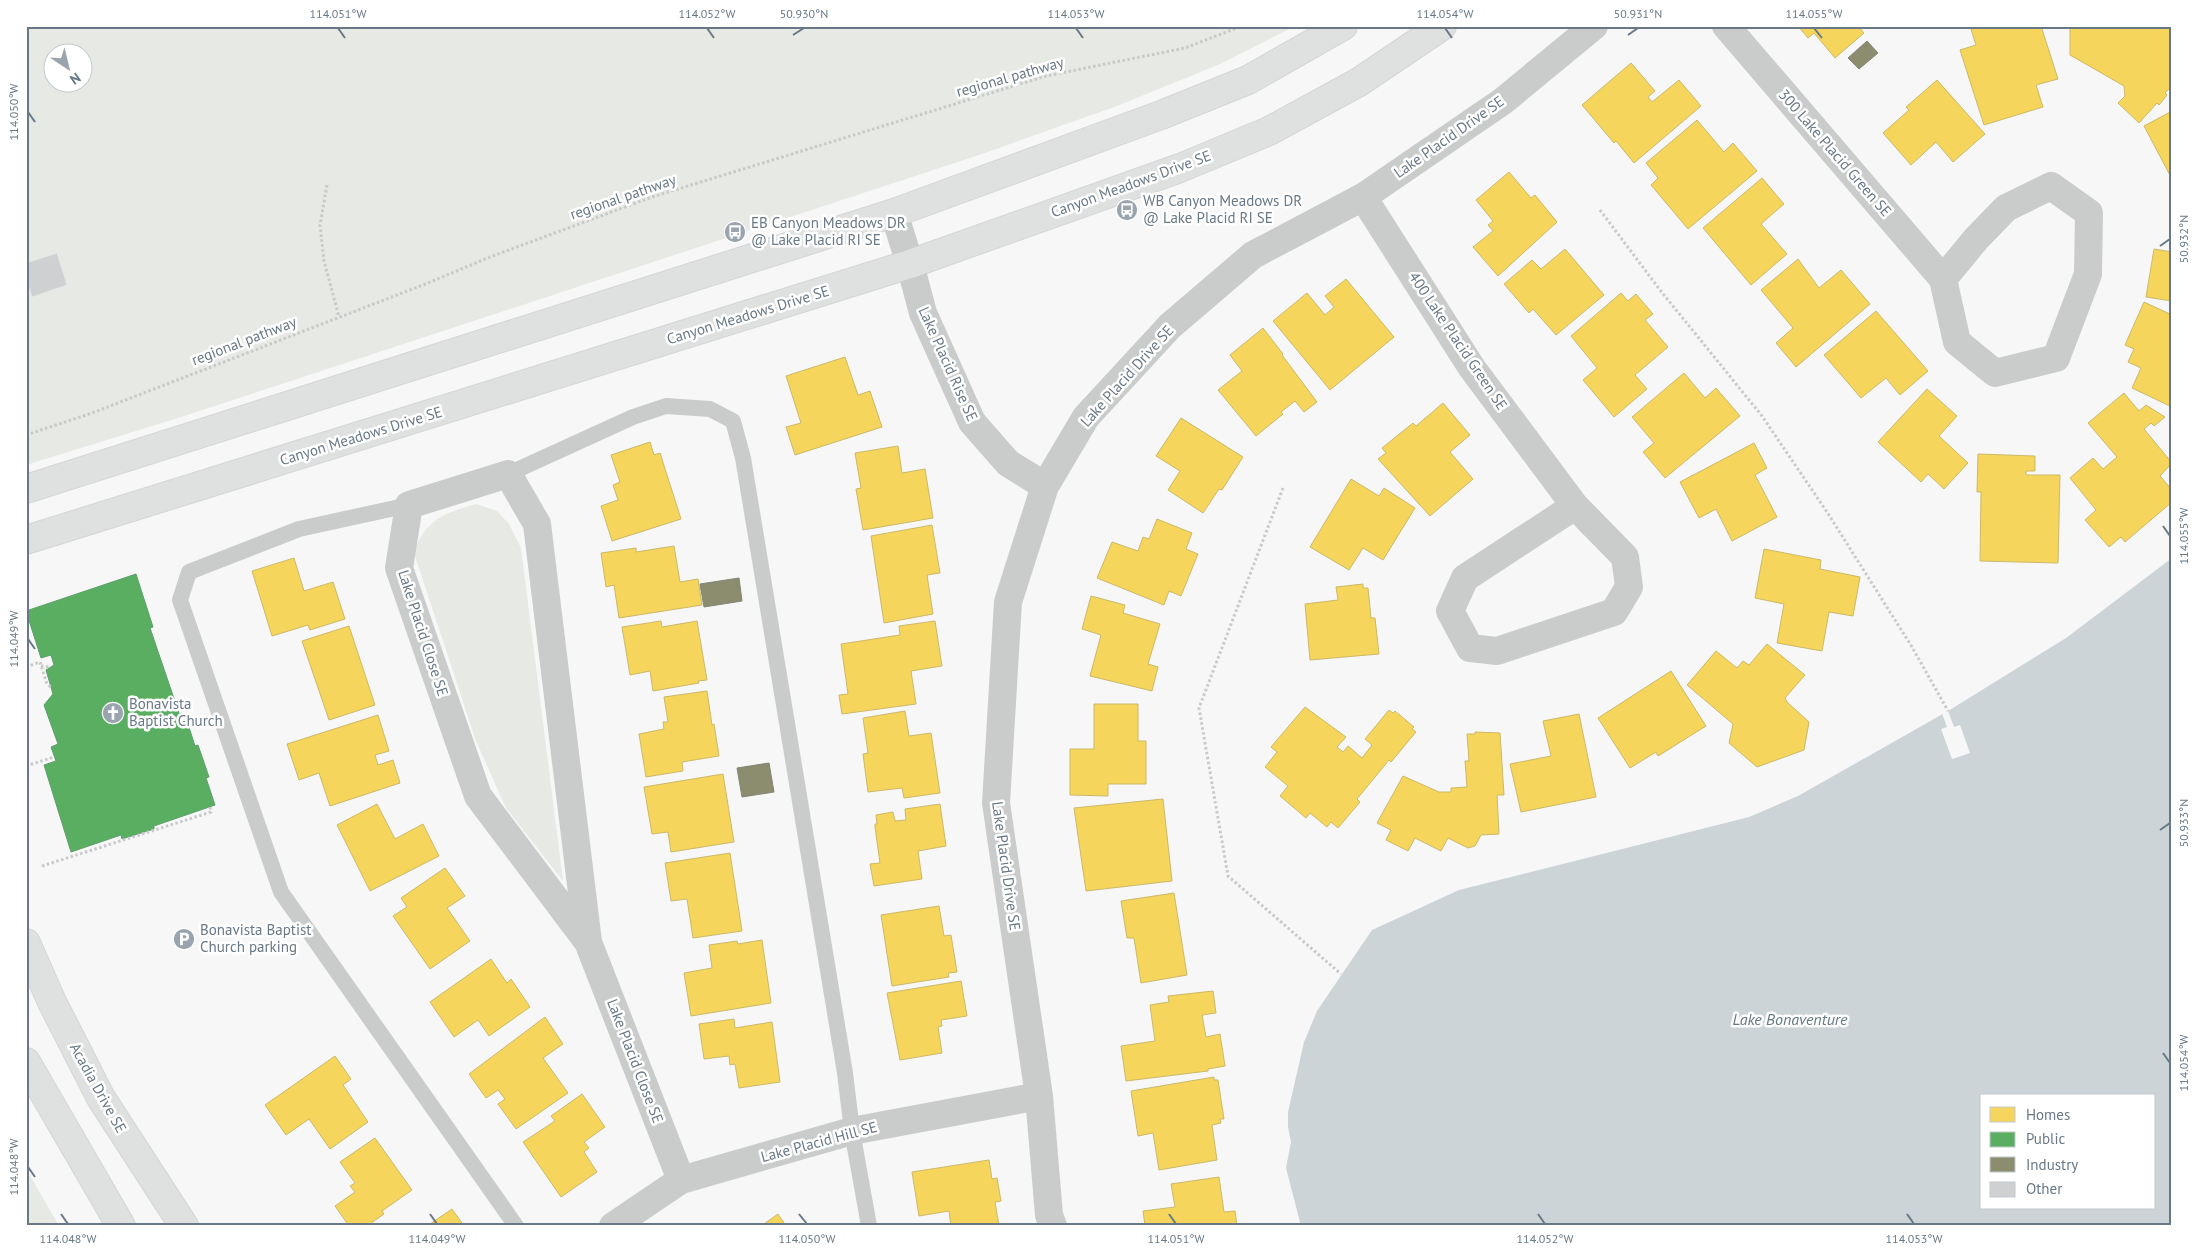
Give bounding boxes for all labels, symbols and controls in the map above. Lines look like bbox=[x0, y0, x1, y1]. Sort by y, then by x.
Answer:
text: 114.051°W bbox=[310, 6, 366, 21]
text: 114.052°W bbox=[679, 6, 735, 21]
text: 50.930°N bbox=[780, 6, 828, 21]
text: 114.053°W bbox=[1048, 6, 1104, 21]
text: 114.054°W bbox=[1417, 6, 1473, 21]
text: 50.931°N bbox=[1614, 6, 1662, 21]
text: 114.055°W bbox=[1786, 6, 1842, 21]
north arrow bbox=[42, 42, 92, 92]
street label: regional pathway bbox=[954, 52, 1066, 101]
text: N bbox=[67, 69, 84, 89]
text: 114.050°W bbox=[6, 84, 21, 140]
street label: 300 Lake Placid Green SE bbox=[1775, 85, 1896, 220]
street label: Lake Placid Drive SE bbox=[1390, 91, 1507, 182]
street label: Canyon Meadows Drive SE bbox=[1048, 146, 1213, 221]
street label: regional pathway bbox=[567, 169, 678, 224]
place label: WB Canyon Meadows DR @ Lake Placid RI SE bbox=[1143, 191, 1302, 227]
bus stop icon: WB Canyon Meadows DR @ Lake Placid RI SE bbox=[1115, 198, 1139, 222]
place label: EB Canyon Meadows DR @ Lake Placid RI SE bbox=[751, 213, 906, 249]
text: 50.932°N bbox=[2176, 215, 2191, 263]
bus stop icon: EB Canyon Meadows DR @ Lake Placid RI SE bbox=[723, 220, 747, 244]
street label: 400 Lake Placid Green SE bbox=[1405, 268, 1512, 413]
street label: Canyon Meadows Drive SE bbox=[664, 281, 831, 348]
street label: Lake Placid Rise SE bbox=[915, 304, 982, 424]
street label: regional pathway bbox=[189, 312, 299, 369]
street label: Lake Placid Drive SE bbox=[1076, 321, 1177, 430]
street label: Canyon Meadows Drive SE bbox=[277, 402, 444, 469]
text: 114.055°W bbox=[2176, 508, 2191, 564]
street label: Lake Placid Close SE bbox=[394, 567, 453, 698]
text: 114.049°W bbox=[6, 611, 21, 667]
place label: Bonavista Baptist Church bbox=[129, 694, 223, 730]
church icon: Bonavista Baptist Church bbox=[101, 701, 125, 725]
text: 50.933°N bbox=[2176, 799, 2191, 847]
street label: Lake Placid Drive SE bbox=[988, 800, 1025, 932]
place label: Bonavista Baptist Church parking bbox=[200, 920, 311, 956]
parking icon: Bonavista Baptist Church parking bbox=[172, 927, 196, 951]
street label: Lake Placid Close SE bbox=[603, 996, 668, 1126]
water label: Lake Bonaventure bbox=[1732, 1009, 1848, 1029]
text: 114.054°W bbox=[2176, 1035, 2191, 1091]
street label: Acadia Drive SE bbox=[66, 1039, 131, 1136]
legend bbox=[1980, 1094, 2156, 1210]
text: Homes bbox=[2026, 1105, 2070, 1124]
street label: Lake Placid Hill SE bbox=[759, 1117, 879, 1166]
text: Public bbox=[2026, 1129, 2065, 1148]
text: 114.048°W bbox=[6, 1139, 21, 1195]
text: Industry bbox=[2026, 1155, 2078, 1174]
text: Other bbox=[2026, 1179, 2062, 1198]
text: 114.048°W bbox=[40, 1231, 96, 1246]
text: 114.049°W bbox=[409, 1231, 465, 1246]
text: 114.050°W bbox=[779, 1231, 835, 1246]
text: 114.051°W bbox=[1148, 1231, 1204, 1246]
text: 114.052°W bbox=[1517, 1231, 1573, 1246]
text: 114.053°W bbox=[1886, 1231, 1942, 1246]

